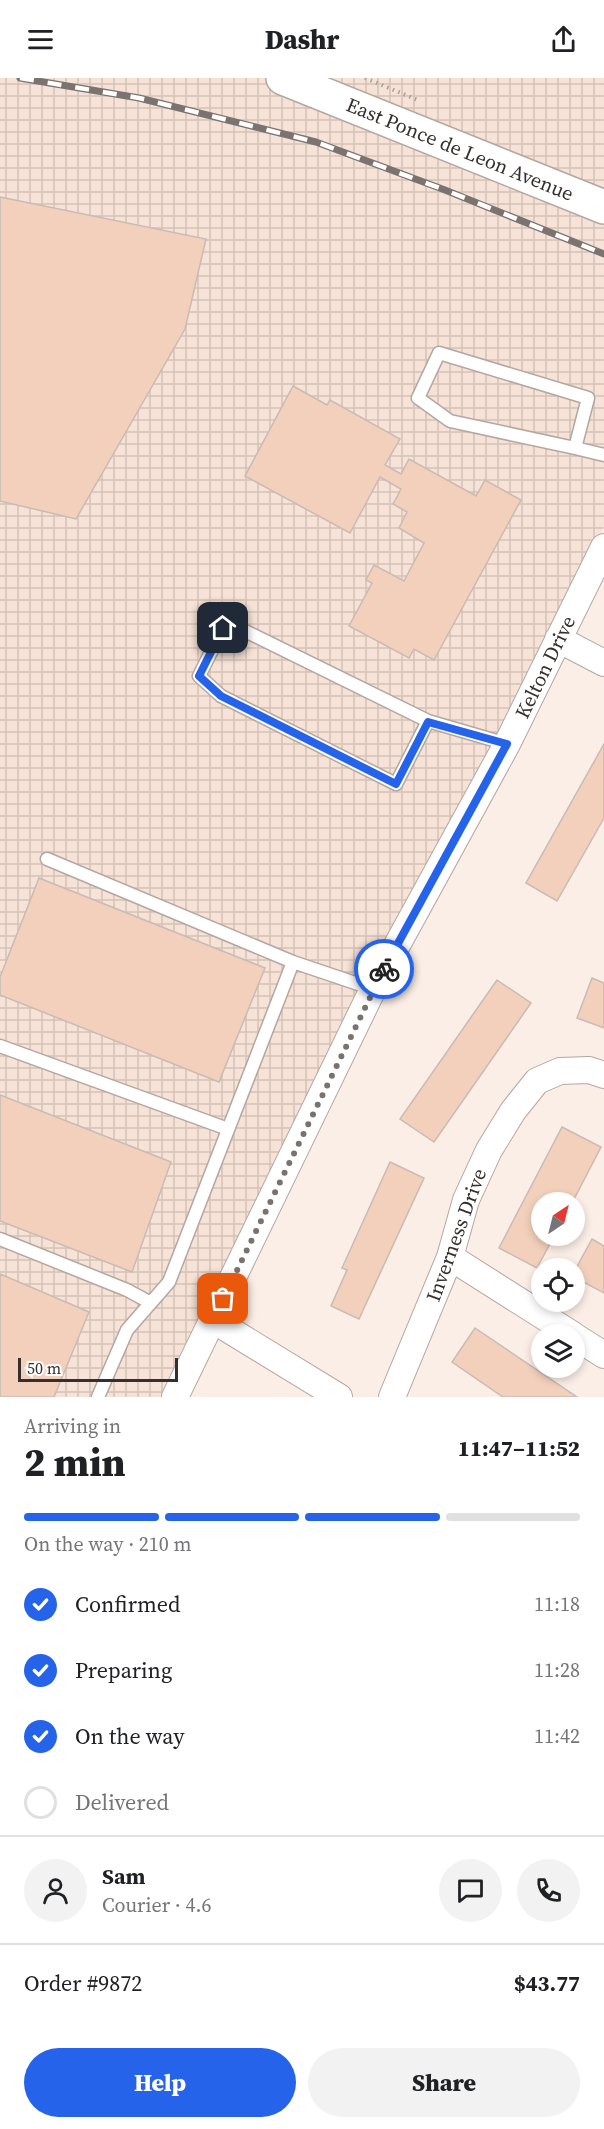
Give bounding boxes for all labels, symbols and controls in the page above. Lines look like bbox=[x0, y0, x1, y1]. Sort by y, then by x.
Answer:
text: Dashr bbox=[265, 21, 339, 58]
icon: menu bbox=[24, 23, 57, 56]
icon: share bbox=[547, 23, 580, 56]
street label: East Ponce de Leon Avenue bbox=[342, 91, 578, 207]
pin bbox=[197, 602, 248, 653]
icon: home bbox=[206, 611, 239, 644]
street label: Kelton Drive bbox=[508, 611, 582, 723]
courier bbox=[354, 939, 414, 999]
icon: bike bbox=[368, 953, 401, 986]
street label: Inverness Drive bbox=[419, 1164, 493, 1306]
north arrow bbox=[531, 1192, 585, 1246]
map controls bbox=[531, 1192, 585, 1378]
button: locate bbox=[531, 1258, 585, 1312]
pin bbox=[197, 1273, 248, 1324]
icon: bag bbox=[206, 1282, 239, 1315]
button: layers bbox=[531, 1324, 585, 1378]
scale bar bbox=[18, 1355, 178, 1382]
text: 50 m bbox=[27, 1357, 61, 1379]
text: Arriving in bbox=[24, 1412, 121, 1440]
text: 11:47–11:52 bbox=[458, 1433, 580, 1463]
text: 2 min bbox=[24, 1436, 126, 1489]
text: On the way · 210 m bbox=[24, 1530, 191, 1558]
icon: check bbox=[24, 1588, 57, 1621]
text: Confirmed bbox=[75, 1589, 180, 1619]
text: 11:18 bbox=[534, 1590, 580, 1618]
icon: check bbox=[24, 1654, 57, 1687]
text: Preparing bbox=[75, 1655, 172, 1685]
text: 11:28 bbox=[534, 1656, 580, 1684]
icon: check bbox=[24, 1720, 57, 1753]
text: On the way bbox=[75, 1721, 184, 1751]
text: 11:42 bbox=[534, 1722, 580, 1750]
text: Delivered bbox=[75, 1787, 169, 1817]
button: person bbox=[24, 1859, 87, 1922]
button: chat bbox=[439, 1859, 502, 1922]
button: phone bbox=[517, 1859, 580, 1922]
text: Sam bbox=[102, 1861, 146, 1891]
text: Courier · 4.6 bbox=[102, 1891, 211, 1919]
text: Order #9872 bbox=[24, 1968, 142, 1998]
text: $43.77 bbox=[514, 1968, 580, 1998]
button: Help bbox=[24, 2048, 296, 2117]
button: Share bbox=[308, 2048, 580, 2117]

